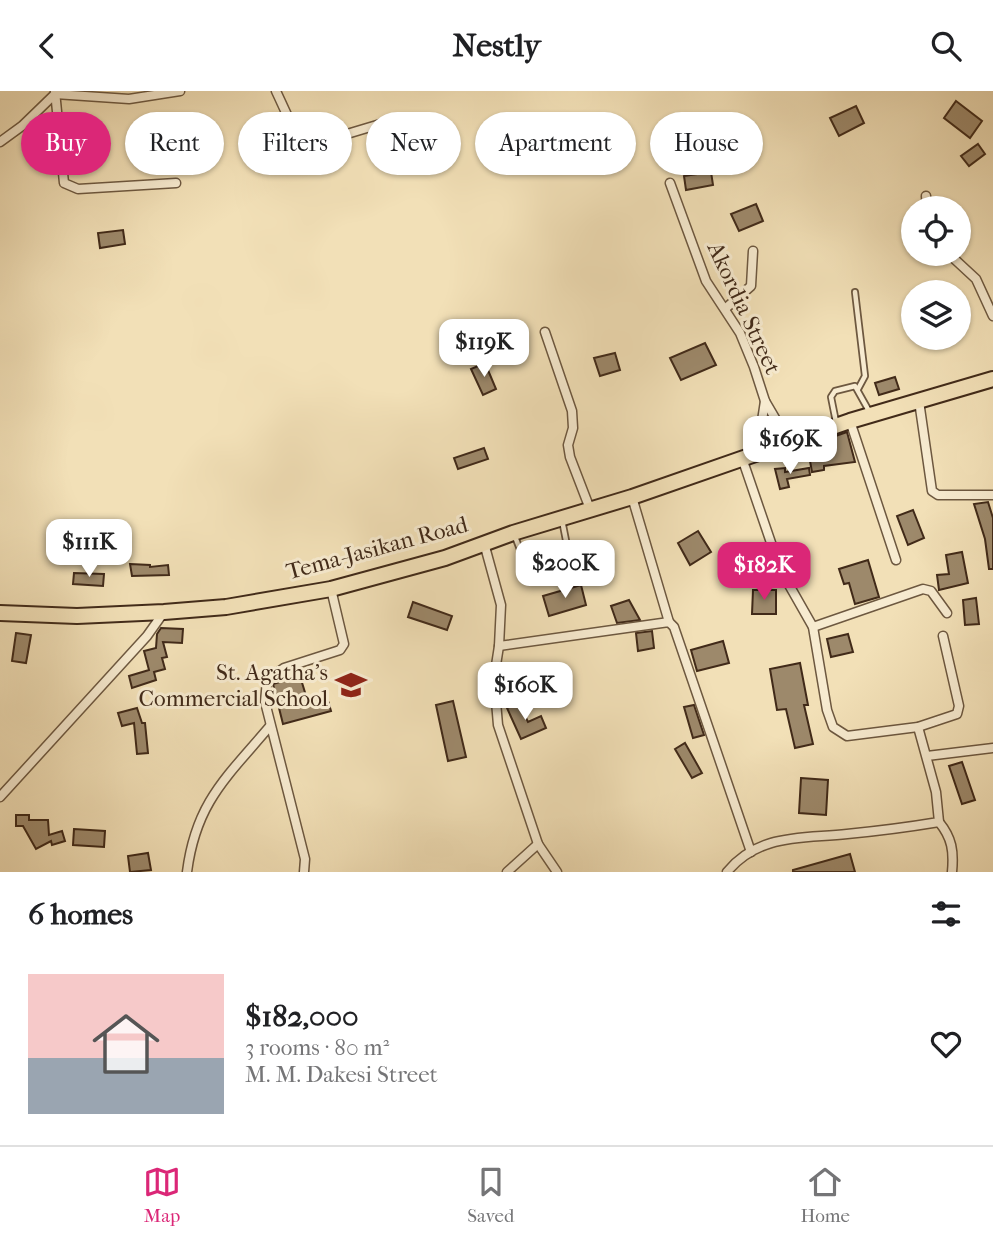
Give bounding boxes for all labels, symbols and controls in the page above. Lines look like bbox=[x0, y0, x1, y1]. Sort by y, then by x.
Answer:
icon: back bbox=[28, 27, 66, 65]
text: Nestly bbox=[453, 27, 541, 64]
icon: search bbox=[927, 27, 965, 65]
chip: Buy bbox=[21, 112, 111, 175]
chip: Rent bbox=[125, 112, 224, 175]
chip: Filters bbox=[238, 112, 352, 175]
chip: New bbox=[366, 112, 461, 175]
chip: Apartment bbox=[475, 112, 636, 175]
chip: House bbox=[650, 112, 763, 175]
map controls bbox=[901, 196, 971, 350]
button: locate bbox=[901, 196, 971, 266]
street label: Akordia Street bbox=[701, 237, 786, 378]
button: layers bbox=[901, 280, 971, 350]
pin: $119K bbox=[435, 320, 533, 379]
text: $119K bbox=[455, 328, 513, 355]
pin: $169K bbox=[741, 417, 839, 476]
text: $169K bbox=[759, 425, 821, 452]
street label: Tema-Jasikan Road bbox=[283, 511, 471, 585]
pin: $111K bbox=[40, 519, 138, 579]
text: $111K bbox=[62, 528, 116, 555]
pin: $200K bbox=[516, 540, 614, 600]
pin: $182K bbox=[715, 543, 813, 602]
text: $200K bbox=[532, 549, 598, 576]
text: $182K bbox=[734, 551, 794, 578]
place label: St. Agatha's Commercial School bbox=[139, 659, 329, 712]
pin: $160K bbox=[476, 663, 574, 722]
school or university icon: St. Agatha's Commercial School bbox=[334, 668, 368, 702]
text: $160K bbox=[494, 671, 556, 698]
icon: filters bbox=[927, 895, 965, 933]
text: 6 homes bbox=[28, 897, 133, 932]
text: $182,000 bbox=[245, 999, 359, 1034]
icon: home bbox=[84, 1002, 168, 1086]
icon: heart bbox=[927, 1025, 965, 1063]
text: 3 rooms · 80 m² bbox=[245, 1034, 389, 1061]
text: M. M. Dakesi Street bbox=[245, 1061, 438, 1088]
tab: Map bbox=[143, 1163, 181, 1227]
tab: Saved bbox=[467, 1163, 514, 1227]
tab: Home bbox=[800, 1163, 850, 1227]

